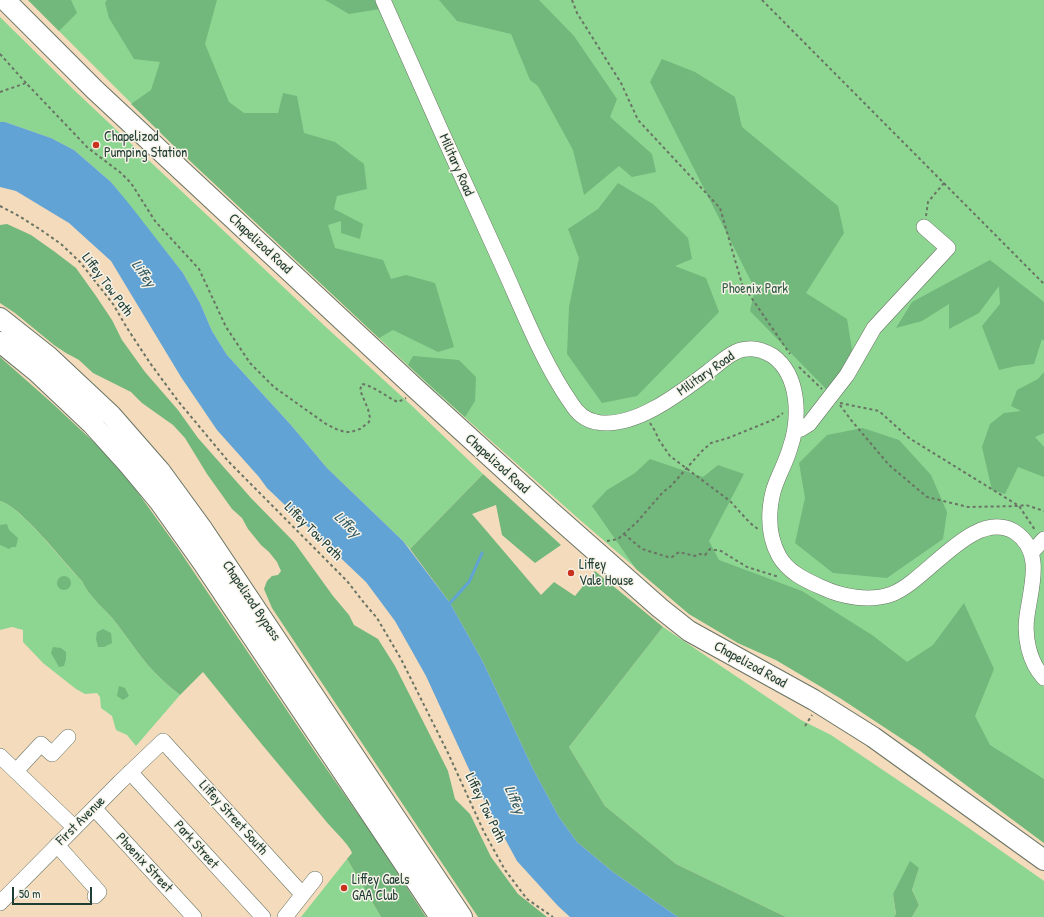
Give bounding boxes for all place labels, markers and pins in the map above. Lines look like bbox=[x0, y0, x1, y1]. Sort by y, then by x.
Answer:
place label: Chapelizod Pumping Station bbox=[104, 129, 187, 162]
marker: Chapelizod Pumping Station bbox=[91, 140, 101, 150]
place label: Liffey Vale House bbox=[579, 557, 634, 590]
marker: Liffey Vale House bbox=[566, 568, 576, 578]
place label: Liffey Gaels GAA Club bbox=[352, 872, 409, 904]
marker: Liffey Gaels GAA Club bbox=[339, 883, 349, 893]

